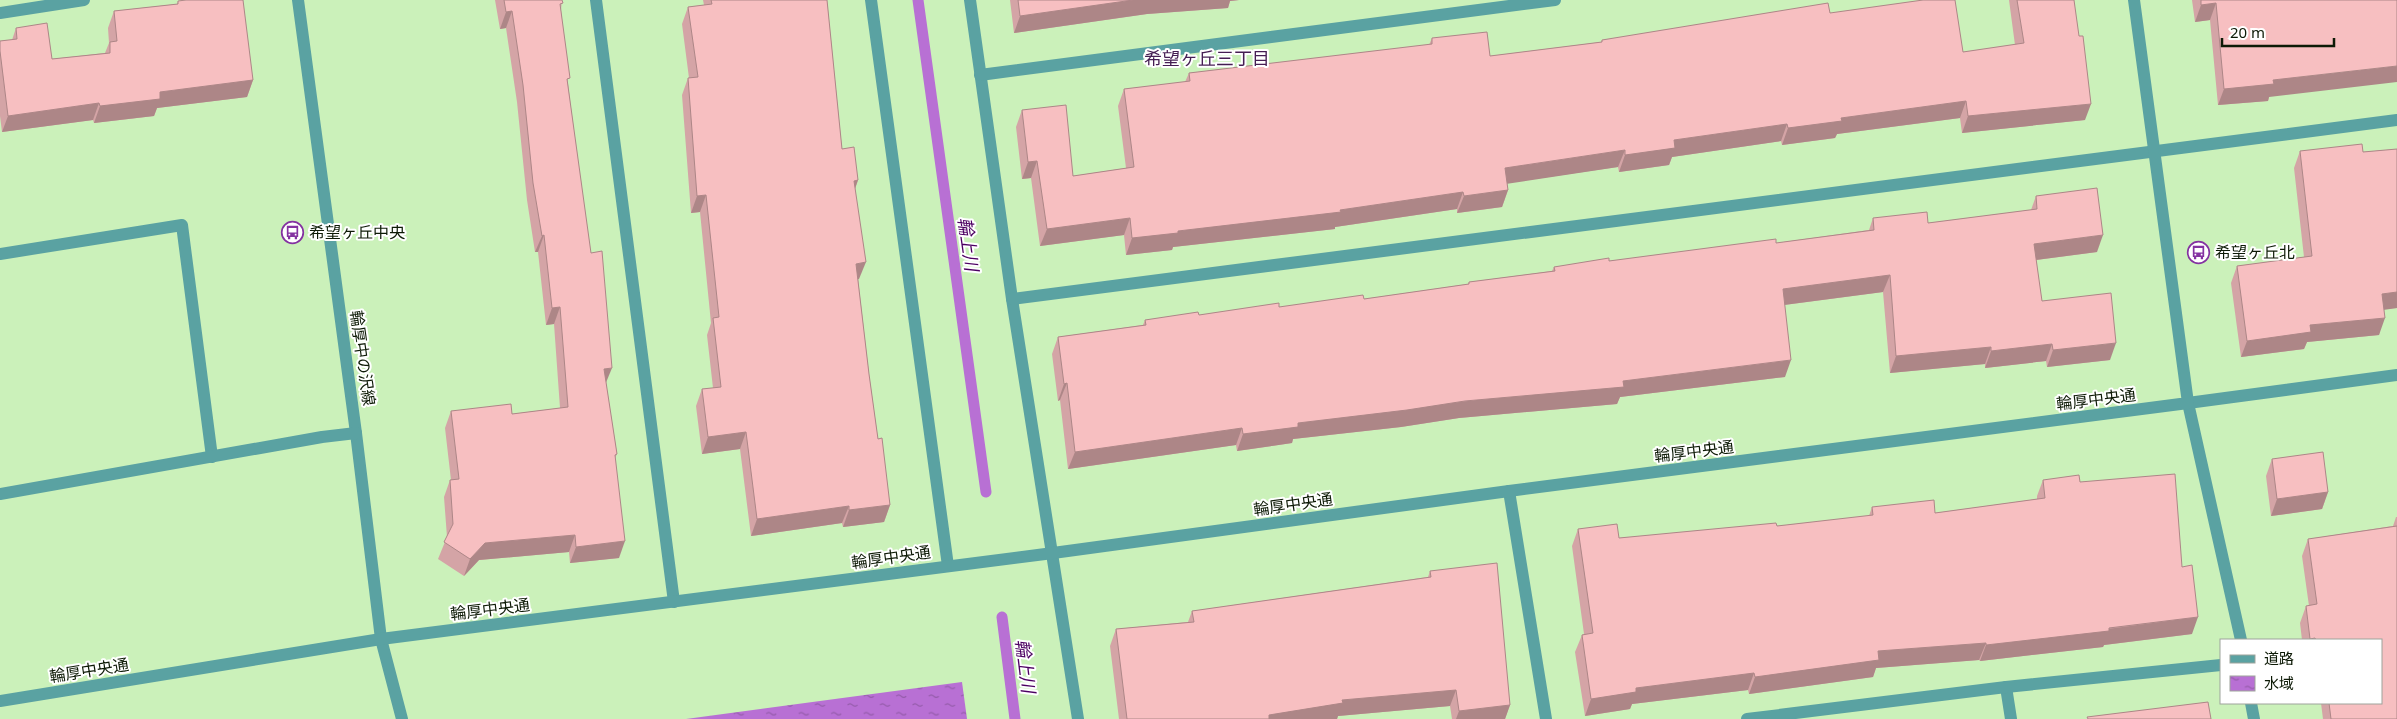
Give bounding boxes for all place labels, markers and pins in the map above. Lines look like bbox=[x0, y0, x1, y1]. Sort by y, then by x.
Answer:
bus stop icon: 希望ヶ丘中央 bbox=[281, 220, 305, 244]
place label: 希望ヶ丘中央 bbox=[309, 221, 405, 243]
bus stop icon: 希望ヶ丘北 bbox=[2187, 240, 2211, 264]
place label: 希望ヶ丘北 bbox=[2215, 241, 2295, 263]

